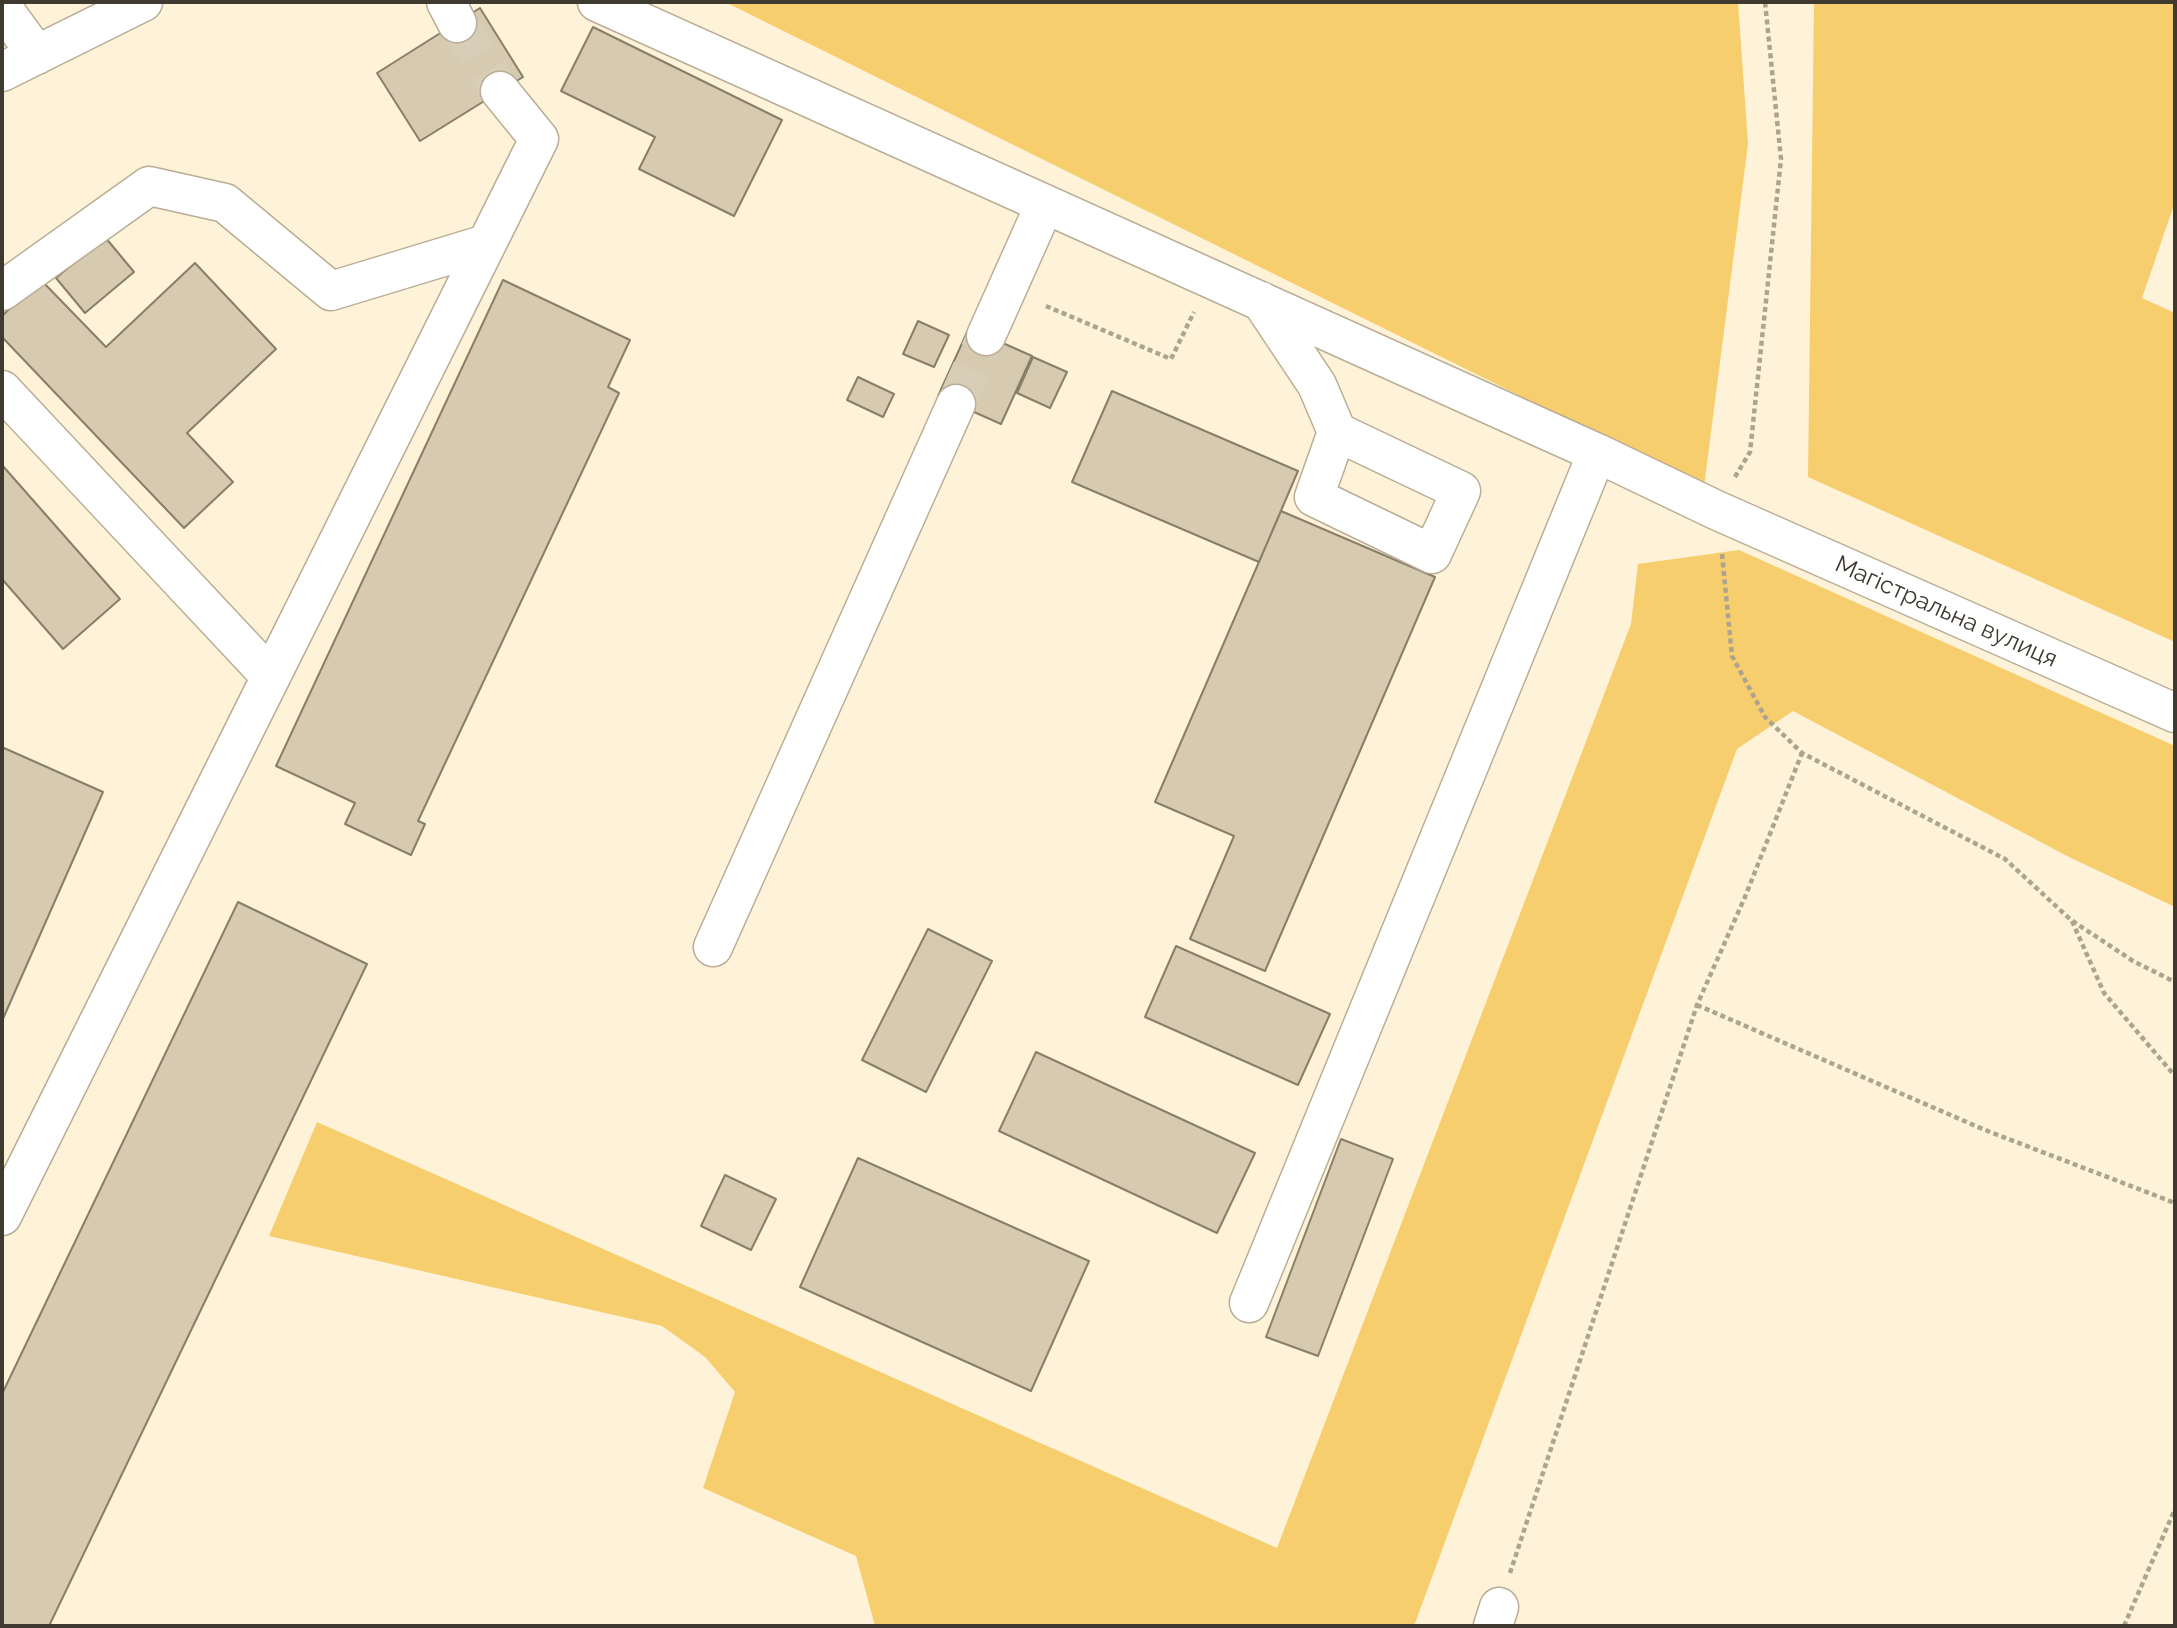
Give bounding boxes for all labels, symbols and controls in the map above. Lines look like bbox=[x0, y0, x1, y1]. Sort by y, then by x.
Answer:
street label: Магістральна вулиця bbox=[1830, 550, 2062, 674]

